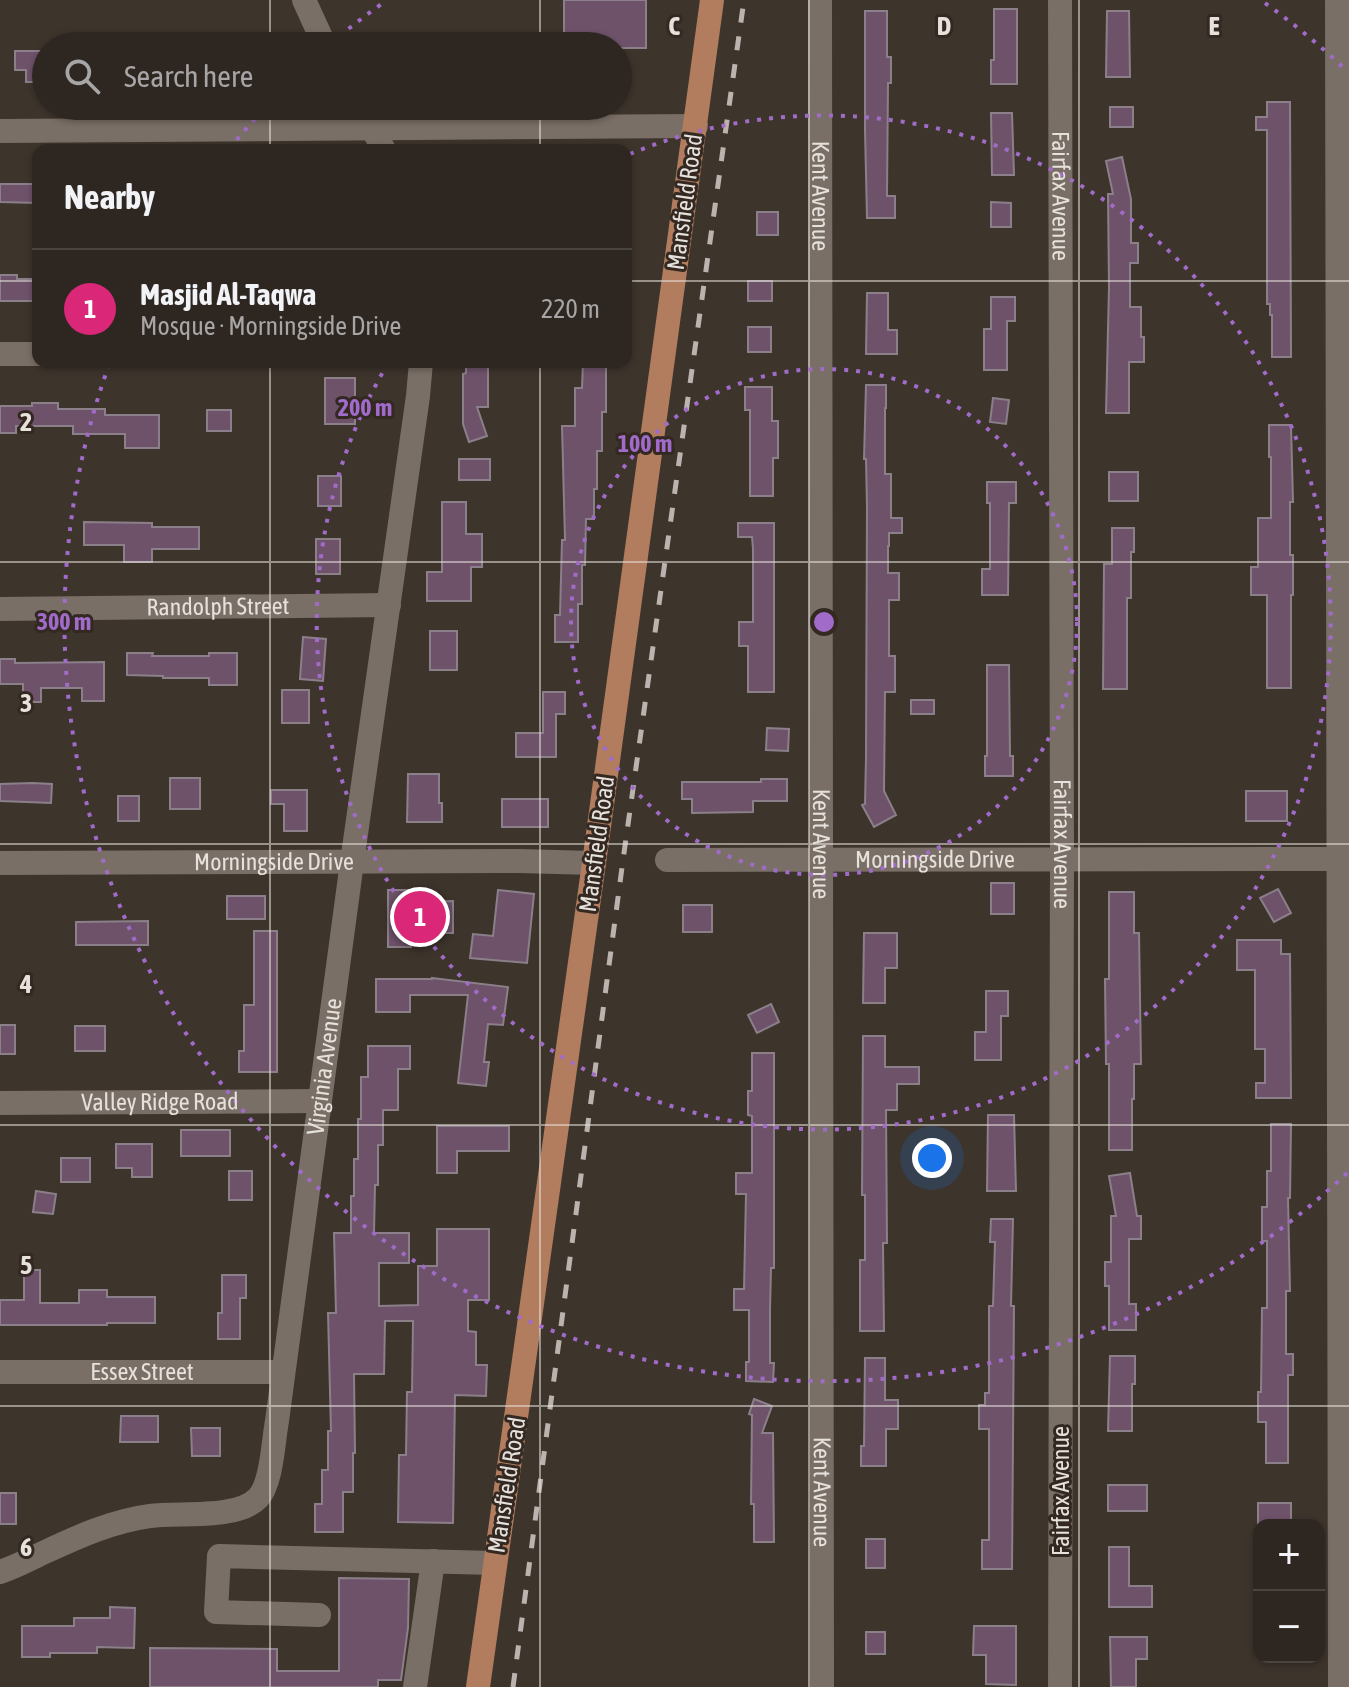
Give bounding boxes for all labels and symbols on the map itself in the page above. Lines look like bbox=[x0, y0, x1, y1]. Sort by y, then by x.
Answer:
text: C bbox=[668, 11, 680, 41]
text: D bbox=[937, 11, 951, 41]
text: E bbox=[1208, 11, 1220, 41]
street label: Fairfax Avenue bbox=[1047, 131, 1075, 261]
street label: Mansfield Road bbox=[662, 132, 707, 272]
street label: Kent Avenue bbox=[807, 141, 834, 251]
text: 200 m bbox=[338, 394, 392, 421]
text: 2 bbox=[20, 407, 32, 437]
text: 100 m bbox=[618, 430, 672, 457]
street label: Randolph Street bbox=[146, 592, 290, 620]
text: 300 m bbox=[37, 608, 91, 635]
centre of rings bbox=[810, 608, 838, 636]
text: 3 bbox=[20, 688, 32, 718]
street label: Mansfield Road bbox=[574, 774, 619, 914]
street label: Fairfax Avenue bbox=[1049, 779, 1076, 909]
street label: Kent Avenue bbox=[808, 789, 835, 899]
street label: Morningside Drive bbox=[855, 845, 1015, 873]
street label: Morningside Drive bbox=[194, 848, 354, 875]
pin: 1 bbox=[394, 887, 446, 947]
text: 4 bbox=[19, 969, 32, 999]
street label: Virginia Avenue bbox=[302, 997, 347, 1137]
street label: Valley Ridge Road bbox=[81, 1088, 239, 1115]
your location bbox=[912, 1138, 952, 1178]
text: 5 bbox=[20, 1250, 32, 1280]
street label: Essex Street bbox=[90, 1358, 194, 1385]
street label: Mansfield Road bbox=[482, 1415, 531, 1555]
street label: Fairfax Avenue bbox=[1047, 1426, 1074, 1556]
street label: Kent Avenue bbox=[809, 1437, 836, 1547]
text: 6 bbox=[20, 1532, 32, 1562]

